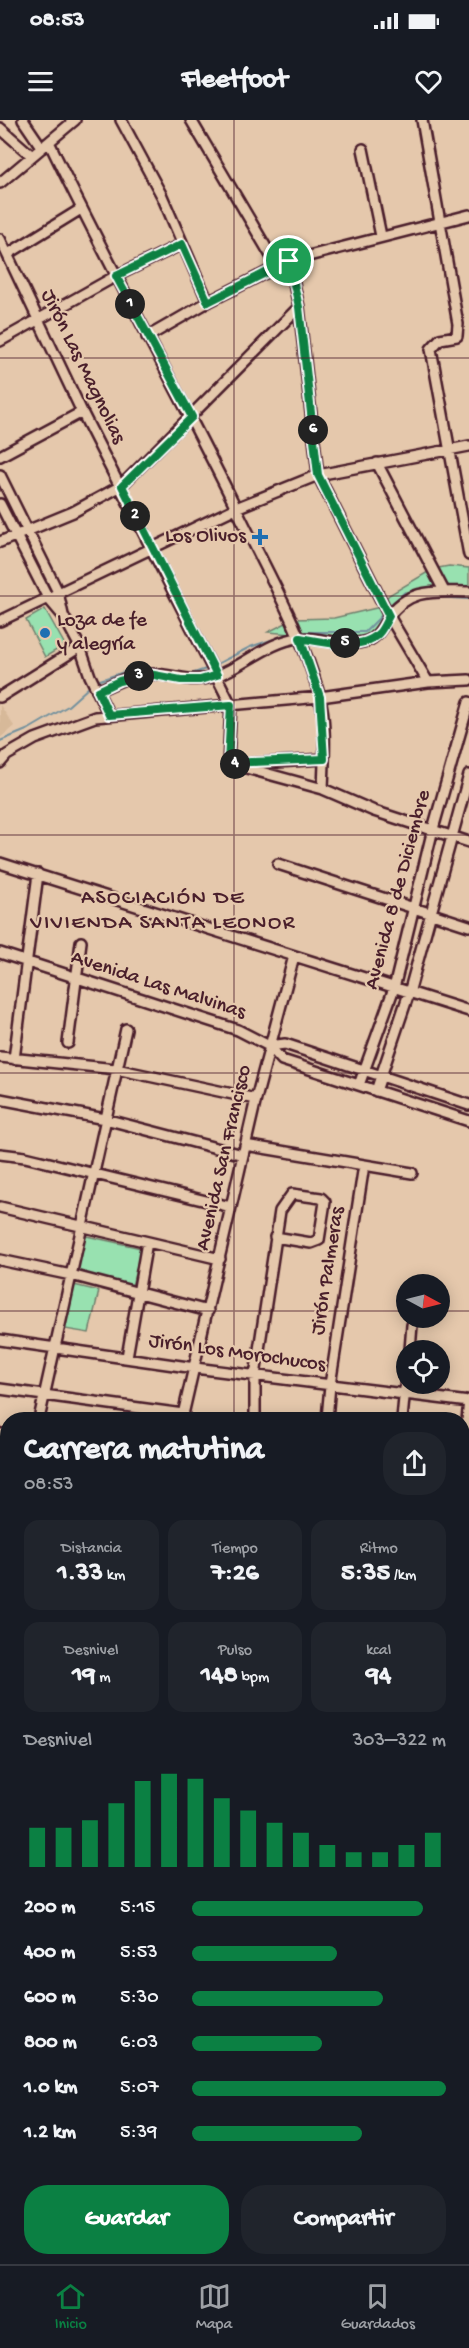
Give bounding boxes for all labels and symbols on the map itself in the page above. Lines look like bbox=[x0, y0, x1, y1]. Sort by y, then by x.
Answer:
pin bbox=[263, 235, 314, 286]
street label: Jirón Las Magnolias bbox=[34, 286, 131, 449]
pin: 1 bbox=[115, 289, 145, 319]
pin: 6 bbox=[298, 415, 328, 445]
pin: 2 bbox=[120, 501, 150, 531]
place label: Los Olivos bbox=[165, 525, 247, 550]
marker: Los Olivos bbox=[251, 528, 269, 546]
place label: Loza de fe y alegría bbox=[57, 609, 148, 658]
marker: Loza de fe y alegría bbox=[38, 626, 52, 640]
pin: 5 bbox=[330, 628, 360, 658]
pin: 3 bbox=[124, 661, 154, 691]
pin: 4 bbox=[220, 749, 250, 779]
street label: Avenida 8 de Diciembre bbox=[360, 786, 438, 993]
district label: ASOCIACIÓN DE VIVIENDA SANTA LEONOR bbox=[29, 886, 296, 937]
street label: Avenida Las Malvinas bbox=[68, 946, 250, 1026]
street label: Avenida San Francisco bbox=[191, 1063, 259, 1253]
street label: Jirón Palmeras bbox=[307, 1204, 352, 1337]
north arrow bbox=[396, 1274, 450, 1328]
street label: Jirón Los Morochucos bbox=[147, 1329, 328, 1379]

